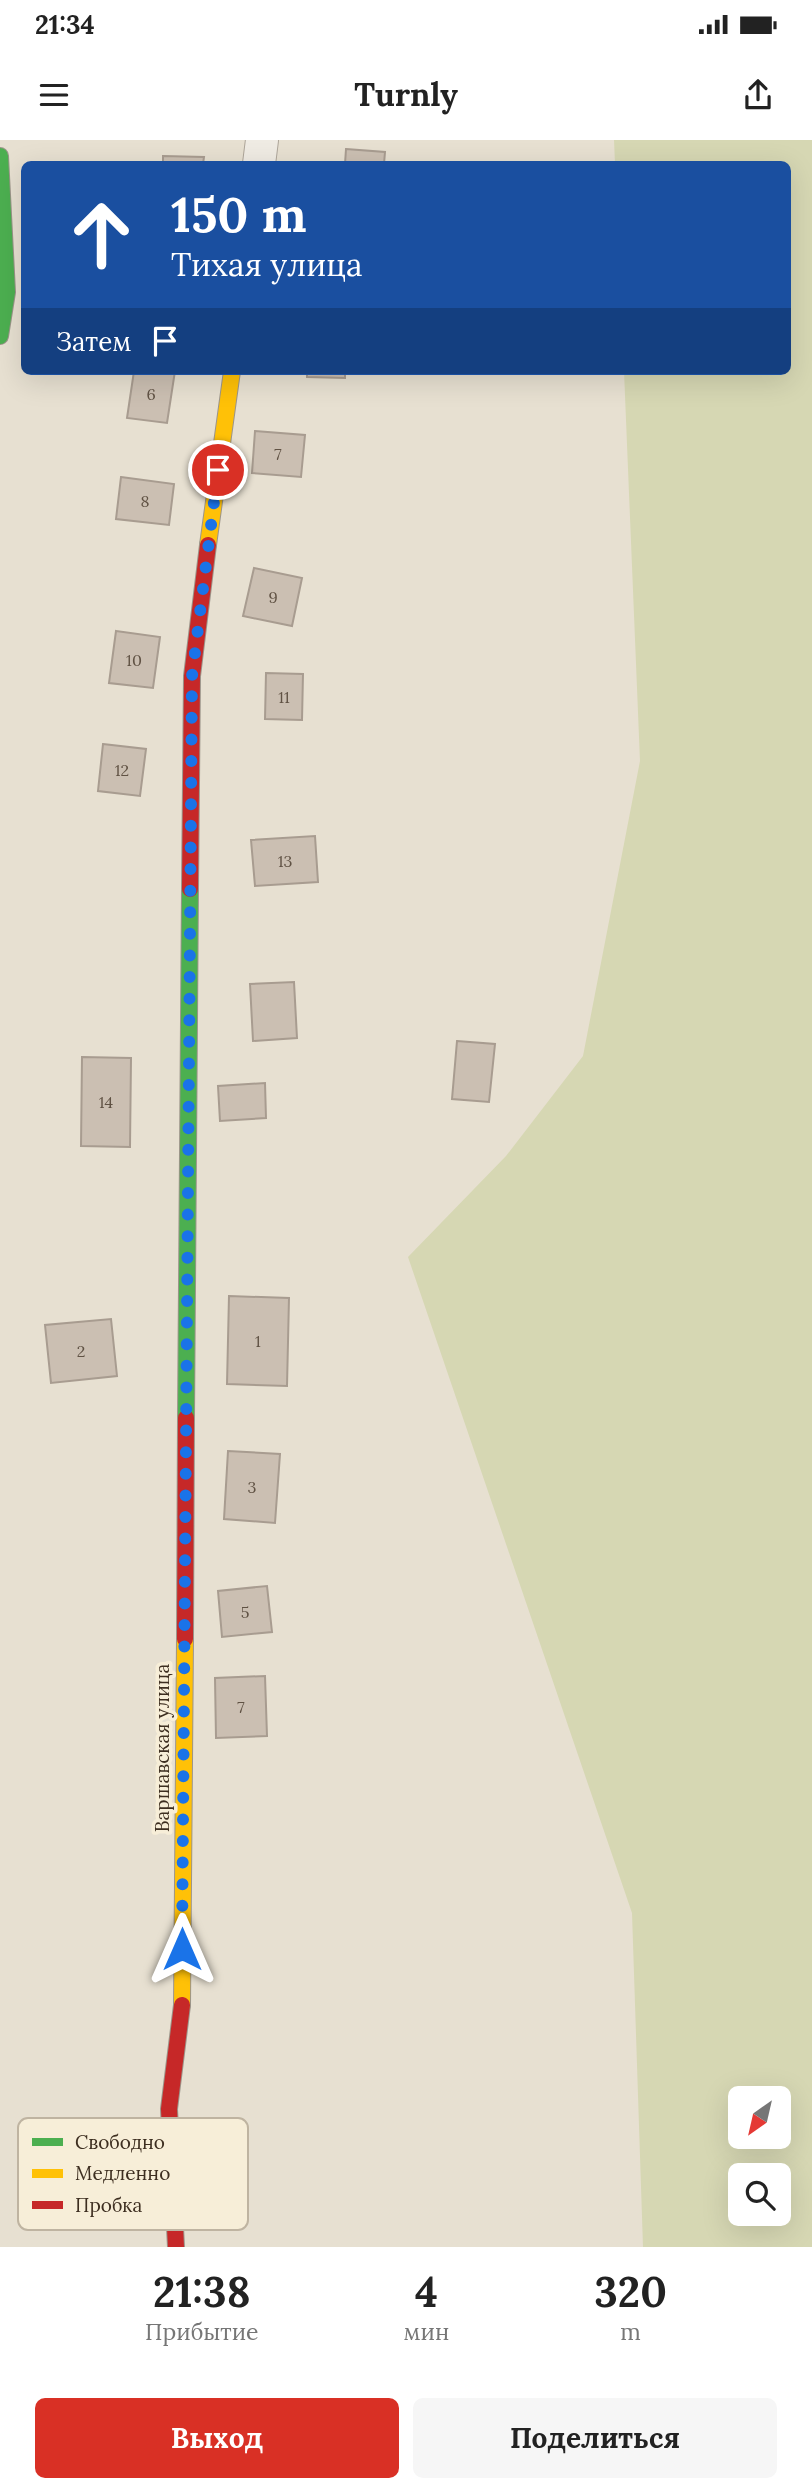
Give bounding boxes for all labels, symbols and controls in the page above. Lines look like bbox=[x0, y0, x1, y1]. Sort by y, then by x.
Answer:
text: 21:34 bbox=[35, 8, 95, 41]
text: Turnly bbox=[354, 74, 458, 115]
icon: menu bbox=[35, 76, 73, 114]
icon: share bbox=[739, 76, 777, 114]
text: 150 m bbox=[171, 183, 307, 245]
icon: ahead bbox=[56, 189, 147, 280]
text: Тихая улица bbox=[171, 244, 362, 285]
icon: arrive bbox=[146, 322, 184, 360]
text: Затем bbox=[56, 325, 132, 358]
house number: 6 bbox=[146, 384, 156, 404]
pin bbox=[188, 440, 248, 500]
house number: 7 bbox=[274, 444, 282, 464]
icon: arrive bbox=[199, 451, 237, 489]
house number: 8 bbox=[141, 491, 150, 511]
house number: 9 bbox=[268, 587, 278, 607]
house number: 10 bbox=[126, 650, 142, 670]
house number: 11 bbox=[278, 687, 290, 707]
house number: 12 bbox=[115, 760, 129, 780]
house number: 13 bbox=[278, 851, 292, 871]
house number: 14 bbox=[99, 1092, 114, 1112]
house number: 1 bbox=[255, 1331, 261, 1351]
house number: 2 bbox=[77, 1341, 85, 1361]
house number: 3 bbox=[248, 1477, 257, 1497]
house number: 5 bbox=[241, 1602, 249, 1622]
street label: Варшавская улица bbox=[150, 1664, 174, 1832]
house number: 7 bbox=[237, 1697, 245, 1717]
position arrow bbox=[145, 1912, 219, 1986]
north arrow bbox=[728, 2086, 791, 2149]
map controls bbox=[728, 2086, 791, 2226]
legend bbox=[18, 2118, 248, 2230]
text: Свободно bbox=[75, 2130, 165, 2154]
text: Медленно bbox=[75, 2161, 170, 2185]
button: search bbox=[728, 2163, 791, 2226]
text: Пробка bbox=[75, 2193, 142, 2217]
text: 21:38 bbox=[153, 2265, 251, 2319]
text: 4 bbox=[415, 2265, 438, 2319]
text: 320 bbox=[594, 2265, 667, 2319]
text: Прибытие bbox=[145, 2317, 259, 2346]
text: мин bbox=[404, 2317, 449, 2346]
text: m bbox=[620, 2317, 641, 2346]
button: Выход bbox=[35, 2398, 399, 2478]
button: Поделиться bbox=[413, 2398, 777, 2478]

